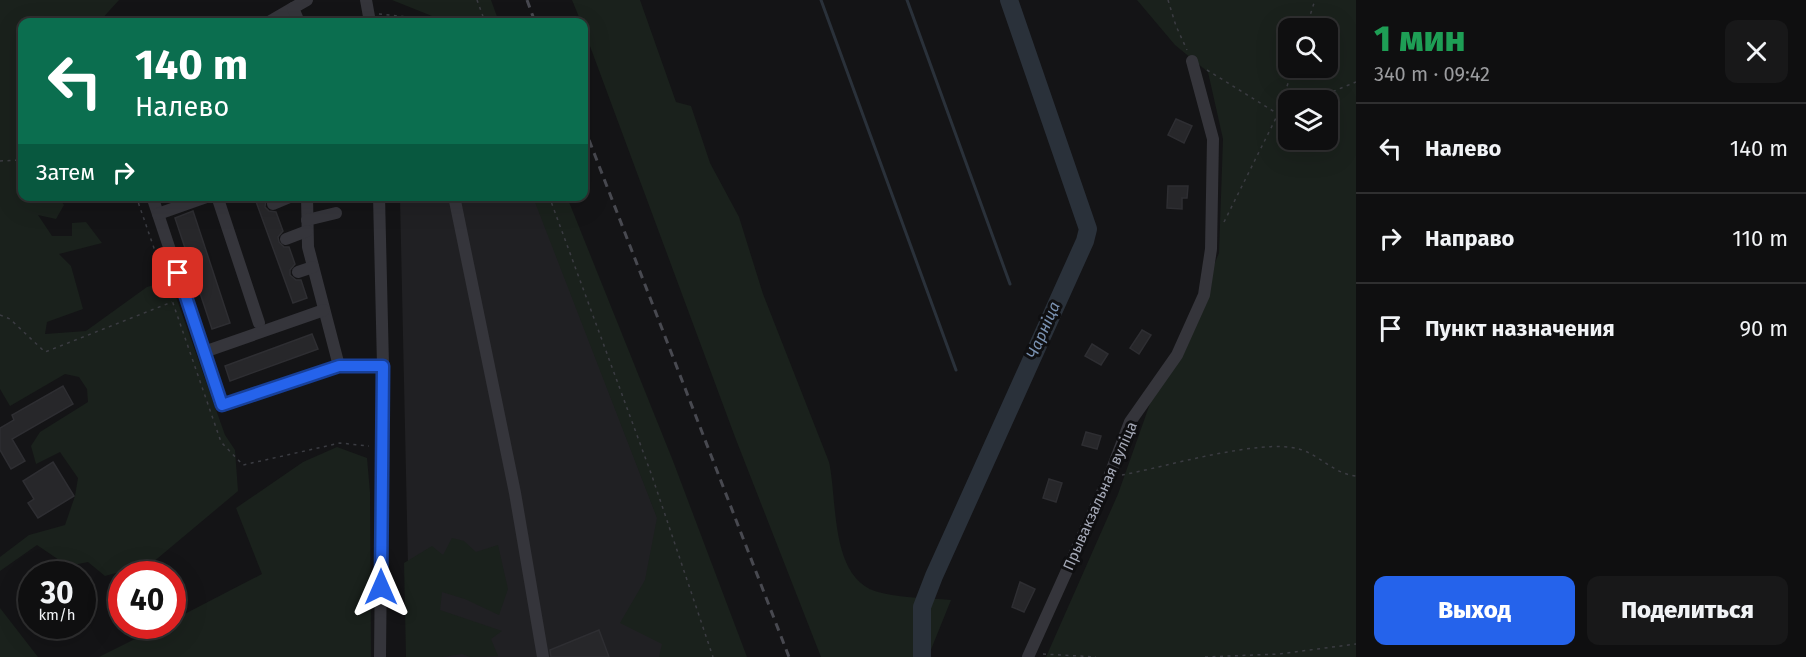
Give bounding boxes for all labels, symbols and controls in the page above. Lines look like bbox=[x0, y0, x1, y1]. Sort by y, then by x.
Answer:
text: 1 мин bbox=[1374, 17, 1466, 61]
map controls bbox=[1278, 18, 1338, 150]
button: search bbox=[1278, 18, 1338, 78]
button: close bbox=[1725, 20, 1788, 83]
text: 140 m bbox=[135, 40, 248, 90]
icon: left bbox=[36, 42, 114, 120]
text: 340 m · 09:42 bbox=[1374, 62, 1490, 86]
button: layers bbox=[1278, 90, 1338, 150]
text: Налево bbox=[135, 91, 229, 123]
icon: left bbox=[1374, 132, 1407, 165]
text: Налево bbox=[1425, 135, 1501, 162]
text: 140 m bbox=[1730, 135, 1788, 162]
icon: right bbox=[107, 156, 140, 189]
text: Затем bbox=[36, 159, 95, 186]
icon: right bbox=[1374, 222, 1407, 255]
text: Направо bbox=[1425, 225, 1514, 252]
text: 110 m bbox=[1732, 225, 1788, 252]
pin bbox=[152, 247, 203, 298]
icon: arrive bbox=[161, 256, 194, 289]
water label: Чарніца bbox=[1022, 299, 1064, 361]
icon: arrive bbox=[1374, 312, 1407, 345]
text: Пункт назначения bbox=[1425, 315, 1615, 342]
text: 90 m bbox=[1739, 315, 1788, 342]
street label: Прывакзальная вуліца bbox=[1059, 419, 1141, 573]
position arrow bbox=[349, 555, 413, 619]
speed limit sign: 40 bbox=[108, 561, 186, 639]
text: 30 bbox=[40, 575, 74, 611]
button: Выход bbox=[1374, 576, 1575, 645]
button: Поделиться bbox=[1587, 576, 1788, 645]
text: km/h bbox=[38, 606, 76, 624]

